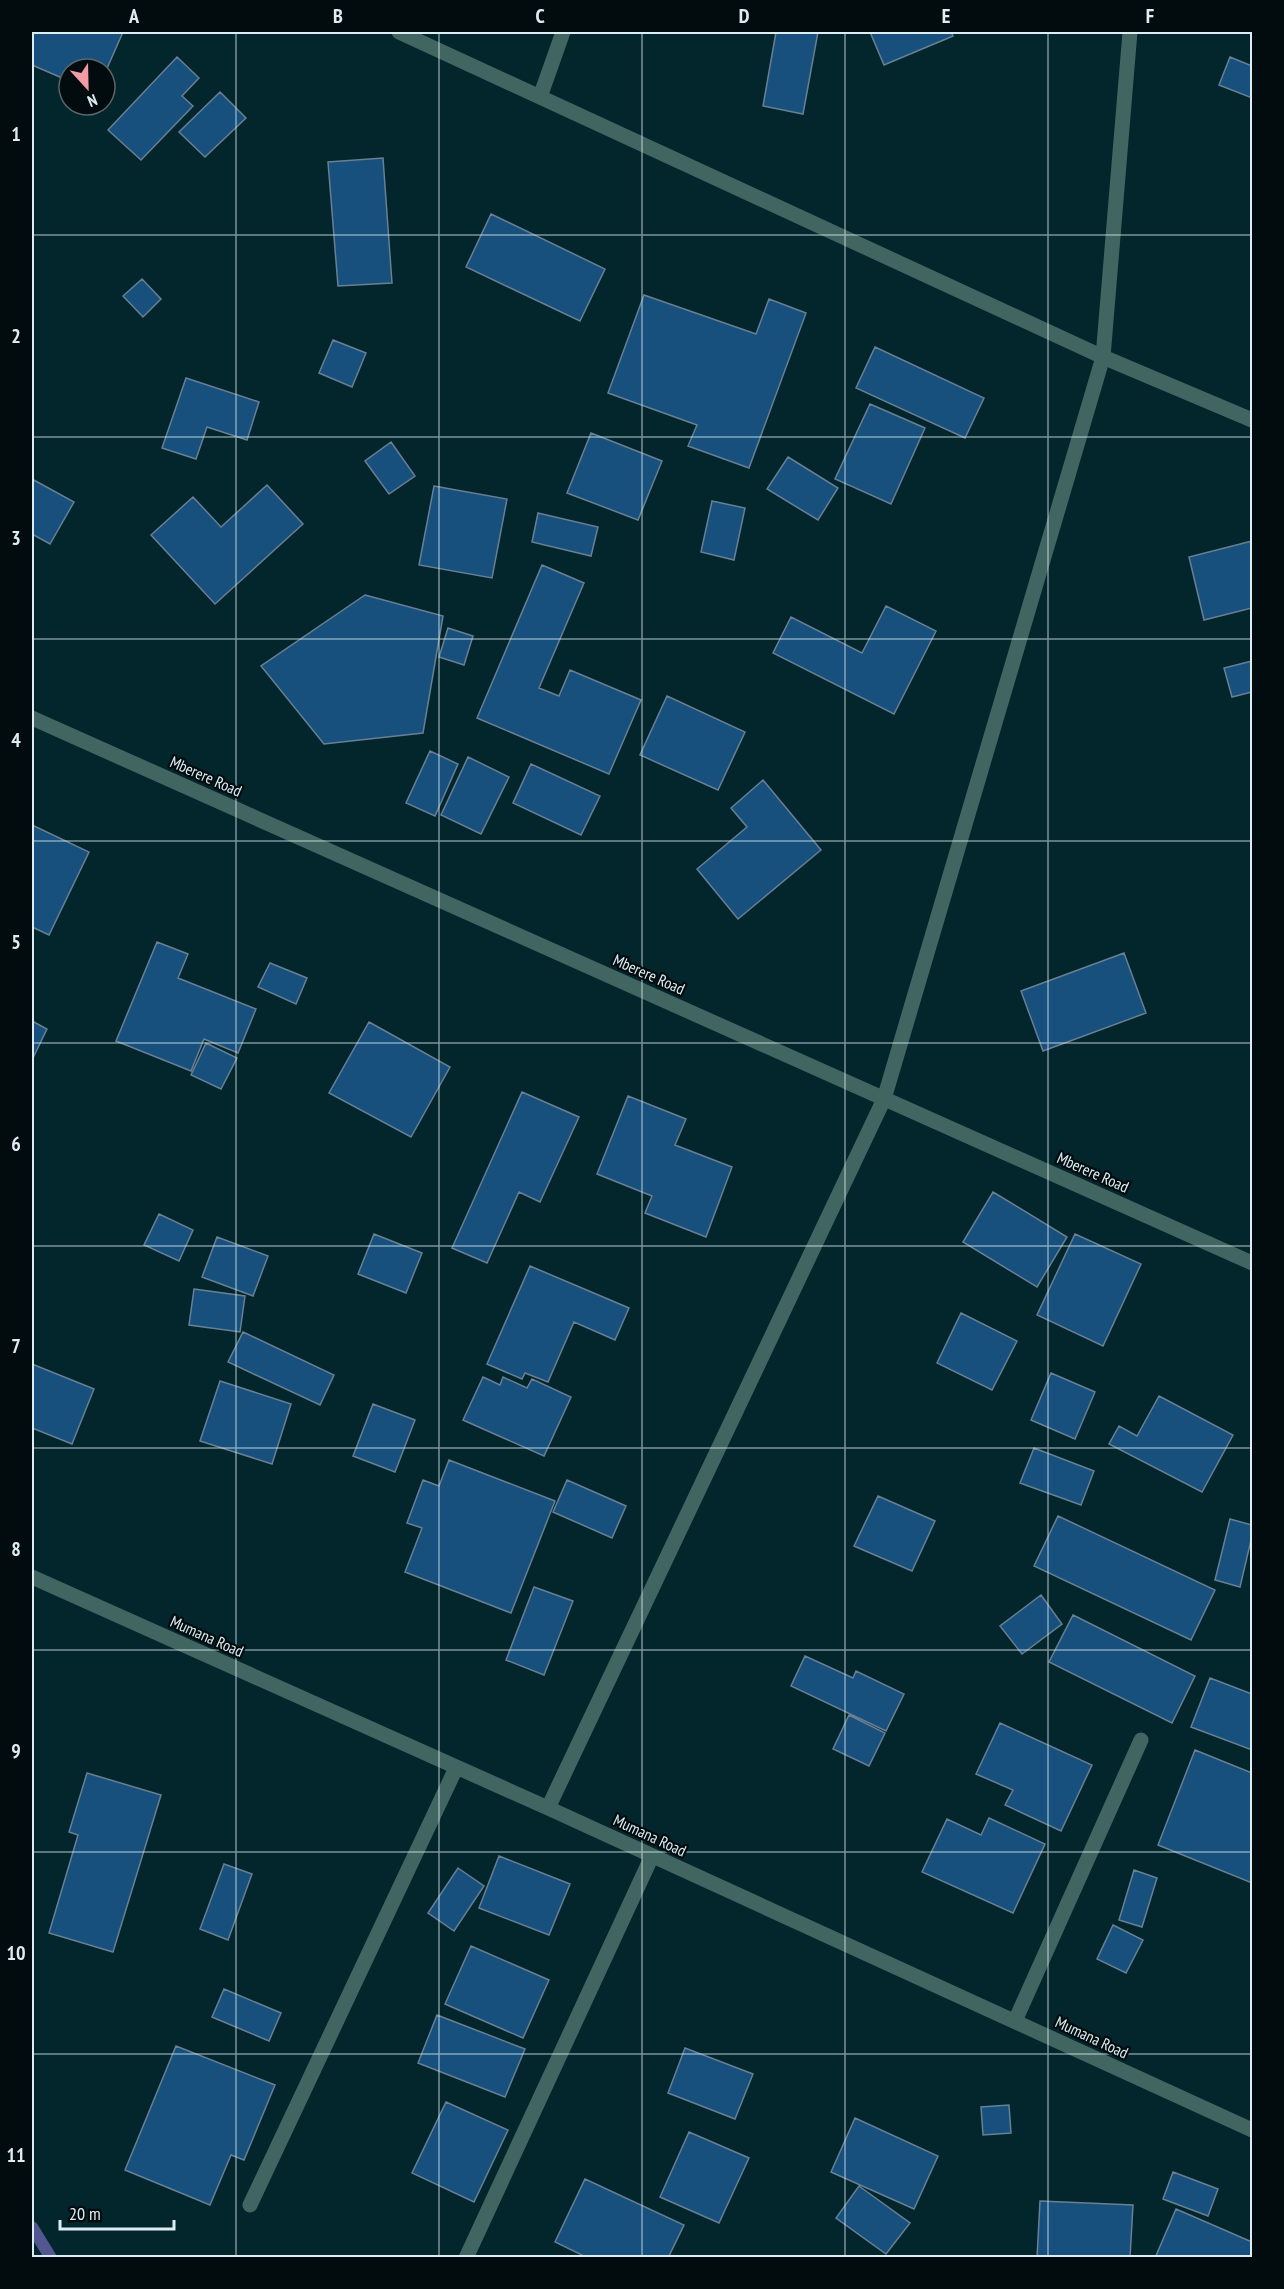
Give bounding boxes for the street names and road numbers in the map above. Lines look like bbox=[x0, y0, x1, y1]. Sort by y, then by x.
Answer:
street label: Mberere Road bbox=[167, 751, 245, 801]
street label: Mberere Road bbox=[610, 949, 688, 999]
street label: Mberere Road bbox=[1054, 1147, 1132, 1197]
street label: Mumana Road bbox=[167, 1611, 247, 1661]
street label: Mumana Road bbox=[610, 1809, 690, 1861]
street label: Mumana Road bbox=[1052, 2011, 1132, 2063]

